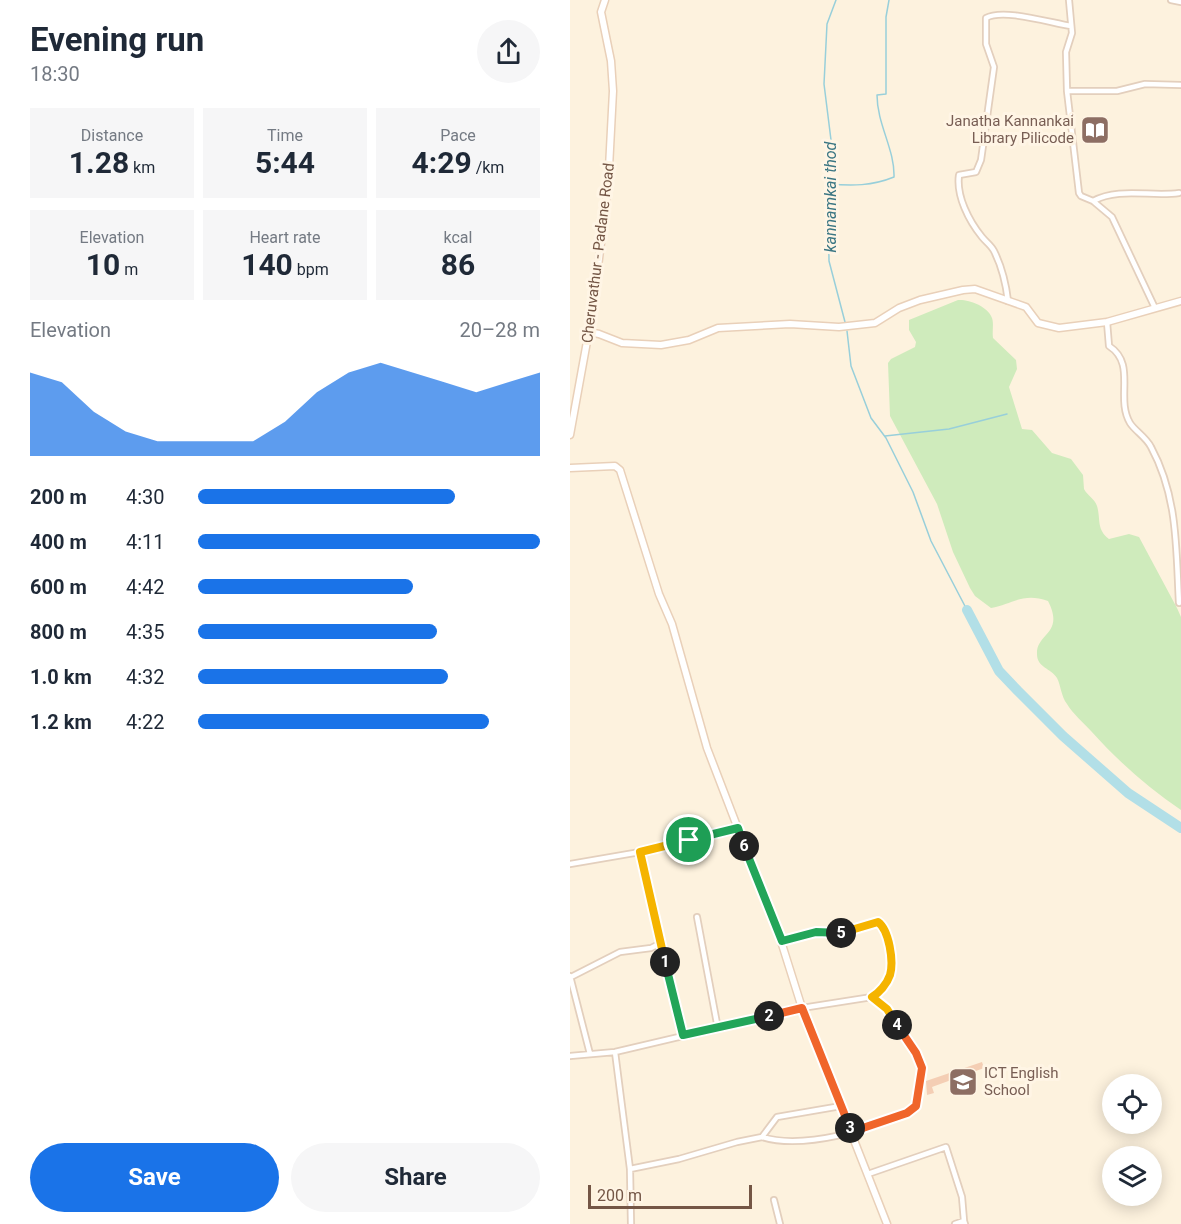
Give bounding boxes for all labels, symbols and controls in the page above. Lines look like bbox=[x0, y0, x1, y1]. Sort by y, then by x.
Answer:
text: Evening run bbox=[30, 20, 204, 59]
button: share bbox=[477, 20, 540, 83]
text: 18:30 bbox=[30, 62, 80, 86]
place label: Janatha Kannankai Library Pilicode bbox=[946, 112, 1074, 147]
library icon: Janatha Kannankai Library Pilicode bbox=[1079, 114, 1111, 146]
text: Distance bbox=[81, 126, 143, 145]
text: Time bbox=[267, 126, 303, 145]
text: Pace bbox=[440, 126, 476, 145]
water label: kannamkai thod bbox=[821, 141, 840, 252]
text: 1.28 bbox=[69, 145, 129, 180]
text: 5:44 bbox=[255, 145, 315, 180]
text: 4:29 bbox=[412, 145, 472, 180]
text: km bbox=[129, 158, 155, 177]
text: /km bbox=[472, 158, 504, 177]
street label: Cheruvathur - Padane Road bbox=[578, 162, 618, 344]
text: Elevation bbox=[80, 228, 144, 247]
text: Heart rate bbox=[249, 228, 321, 247]
text: kcal bbox=[444, 228, 472, 247]
text: 10 bbox=[86, 247, 120, 282]
text: 140 bbox=[241, 247, 293, 282]
text: 86 bbox=[441, 247, 475, 282]
text: m bbox=[120, 260, 138, 279]
text: bpm bbox=[293, 260, 329, 279]
text: Elevation bbox=[30, 318, 111, 342]
text: 20–28 m bbox=[459, 318, 540, 342]
text: 200 m bbox=[30, 485, 87, 509]
text: 4:30 bbox=[126, 485, 165, 509]
text: 400 m bbox=[30, 530, 87, 554]
text: 4:11 bbox=[126, 530, 165, 554]
text: 600 m bbox=[30, 575, 87, 599]
text: 4:42 bbox=[126, 575, 165, 599]
text: 800 m bbox=[30, 620, 87, 644]
text: 4:35 bbox=[126, 620, 165, 644]
text: 1.0 km bbox=[30, 665, 92, 689]
text: 4:32 bbox=[126, 665, 165, 689]
text: 1.2 km bbox=[30, 710, 92, 734]
text: 4:22 bbox=[126, 710, 165, 734]
pin bbox=[663, 814, 714, 865]
icon: arrive bbox=[672, 823, 705, 856]
pin: 6 bbox=[729, 831, 759, 861]
text: 6 bbox=[739, 836, 749, 855]
pin: 5 bbox=[826, 918, 856, 948]
text: 5 bbox=[836, 923, 846, 942]
pin: 1 bbox=[650, 947, 680, 977]
text: 1 bbox=[660, 952, 670, 971]
pin: 2 bbox=[754, 1001, 784, 1031]
text: 2 bbox=[764, 1006, 774, 1025]
pin: 4 bbox=[882, 1010, 912, 1040]
text: 4 bbox=[892, 1015, 902, 1034]
place label: ICT English School bbox=[984, 1064, 1059, 1099]
school or university icon: ICT English School bbox=[947, 1066, 979, 1098]
map controls bbox=[1102, 1074, 1162, 1206]
button: locate bbox=[1102, 1074, 1162, 1134]
pin: 3 bbox=[835, 1113, 865, 1143]
text: 3 bbox=[845, 1118, 855, 1137]
button: Save bbox=[30, 1143, 279, 1212]
button: Share bbox=[291, 1143, 540, 1212]
button: layers bbox=[1102, 1146, 1162, 1206]
scale bar bbox=[588, 1182, 752, 1210]
text: 200 m bbox=[597, 1186, 642, 1205]

